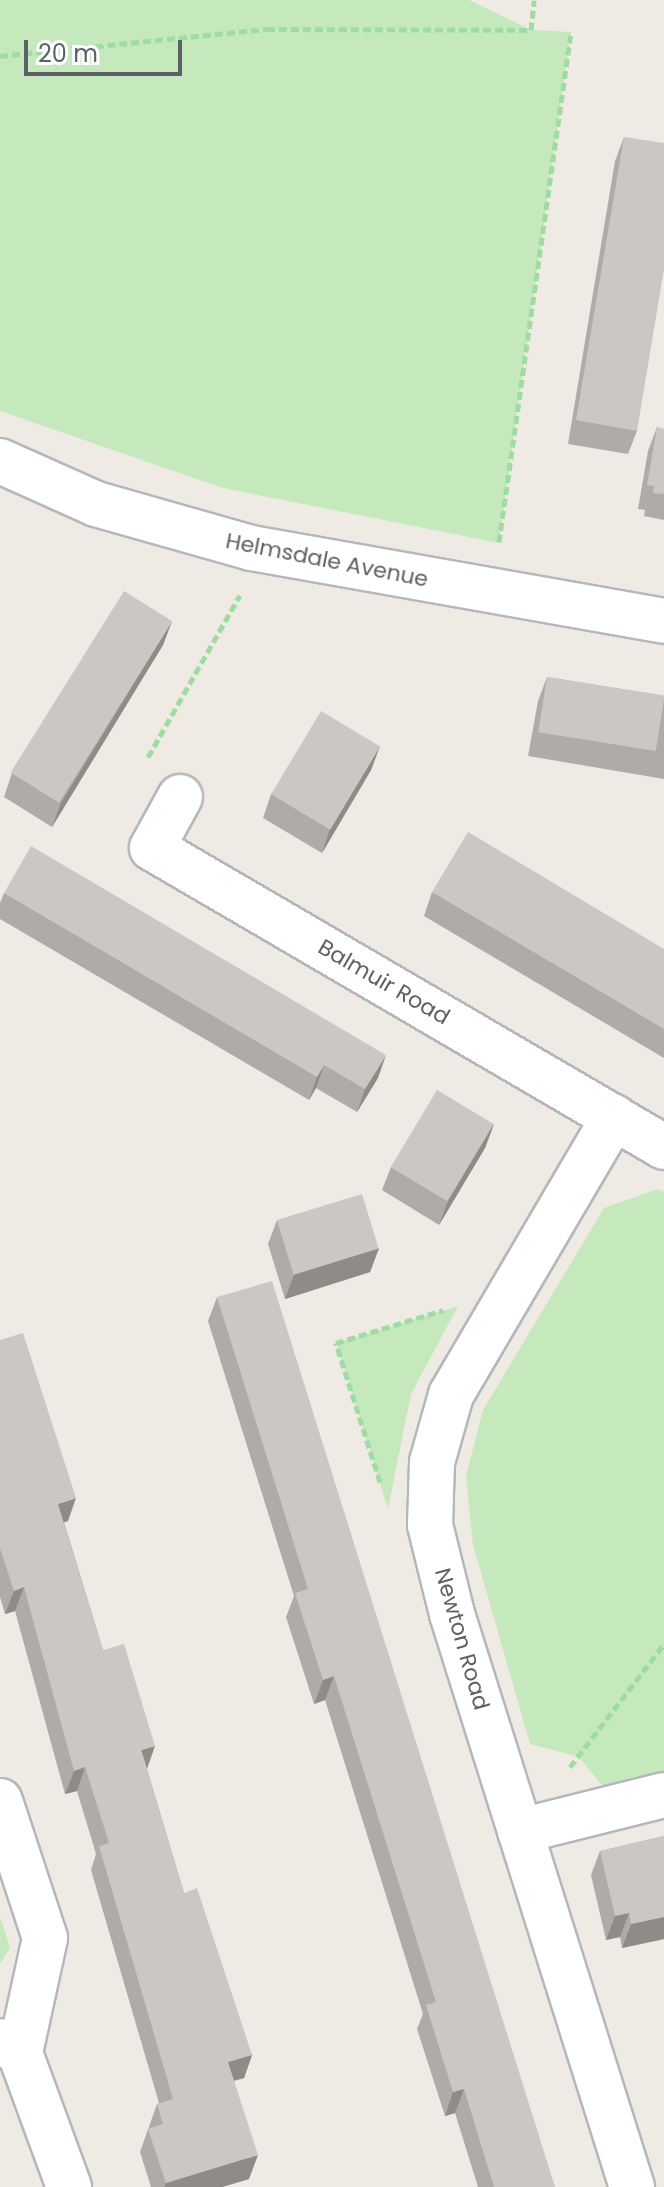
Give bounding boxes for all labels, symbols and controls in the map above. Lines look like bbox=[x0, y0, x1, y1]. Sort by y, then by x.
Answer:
scale bar bbox=[28, 24, 186, 74]
text: 20 m bbox=[38, 37, 98, 70]
street label: Helmsdale Avenue bbox=[224, 527, 430, 593]
street label: Balmuir Road bbox=[314, 934, 454, 1030]
street label: Newton Road bbox=[429, 1565, 495, 1713]

